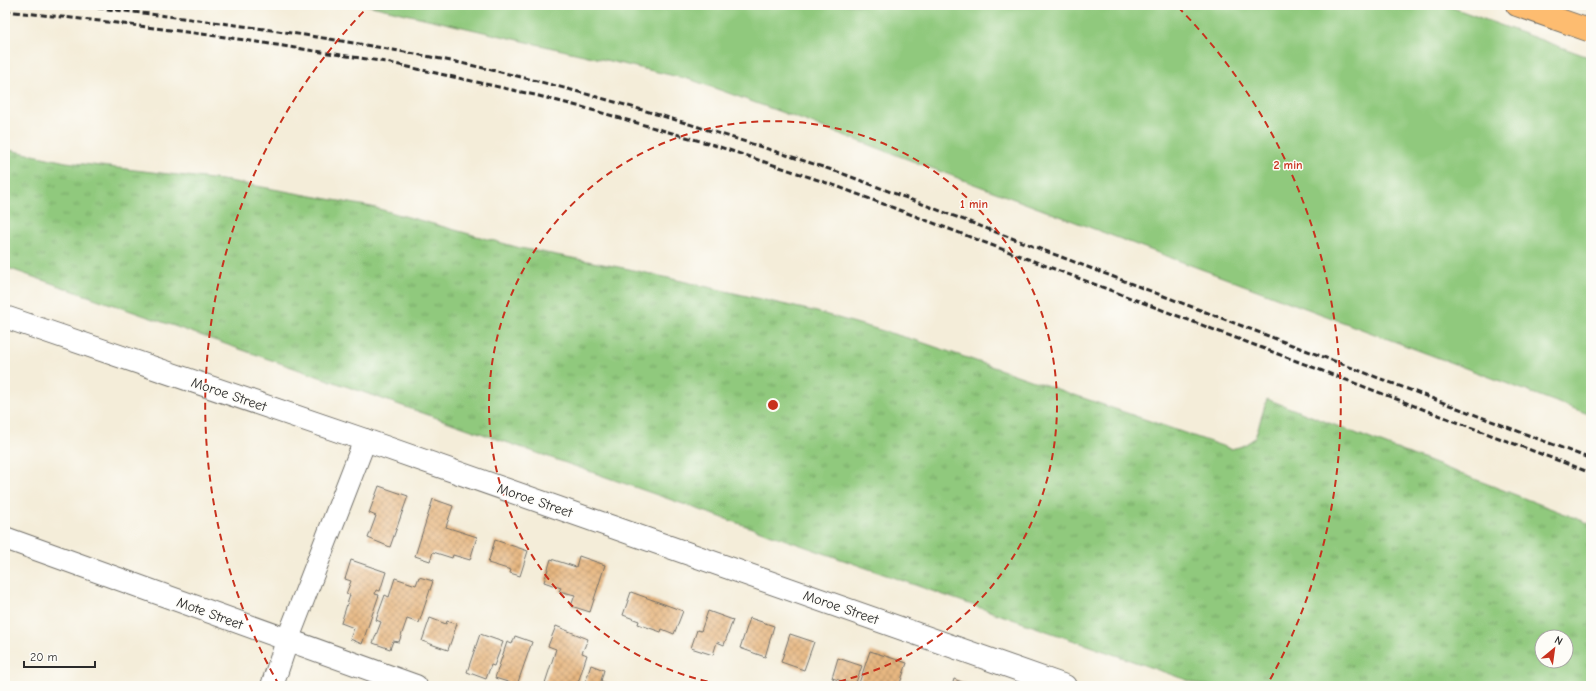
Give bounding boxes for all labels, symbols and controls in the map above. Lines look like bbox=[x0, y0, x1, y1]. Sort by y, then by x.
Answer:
text: 2 min bbox=[1273, 158, 1303, 172]
text: 1 min bbox=[960, 197, 988, 211]
street label: Moroe Street bbox=[189, 374, 270, 416]
centre of rings bbox=[766, 398, 780, 412]
street label: Moroe Street bbox=[495, 480, 576, 522]
street label: Moroe Street bbox=[801, 587, 882, 629]
street label: Mote Street bbox=[174, 594, 246, 634]
north arrow bbox=[1534, 629, 1574, 669]
text: N bbox=[1552, 633, 1565, 648]
scale bar bbox=[24, 643, 95, 669]
text: 20 m bbox=[30, 650, 58, 664]

